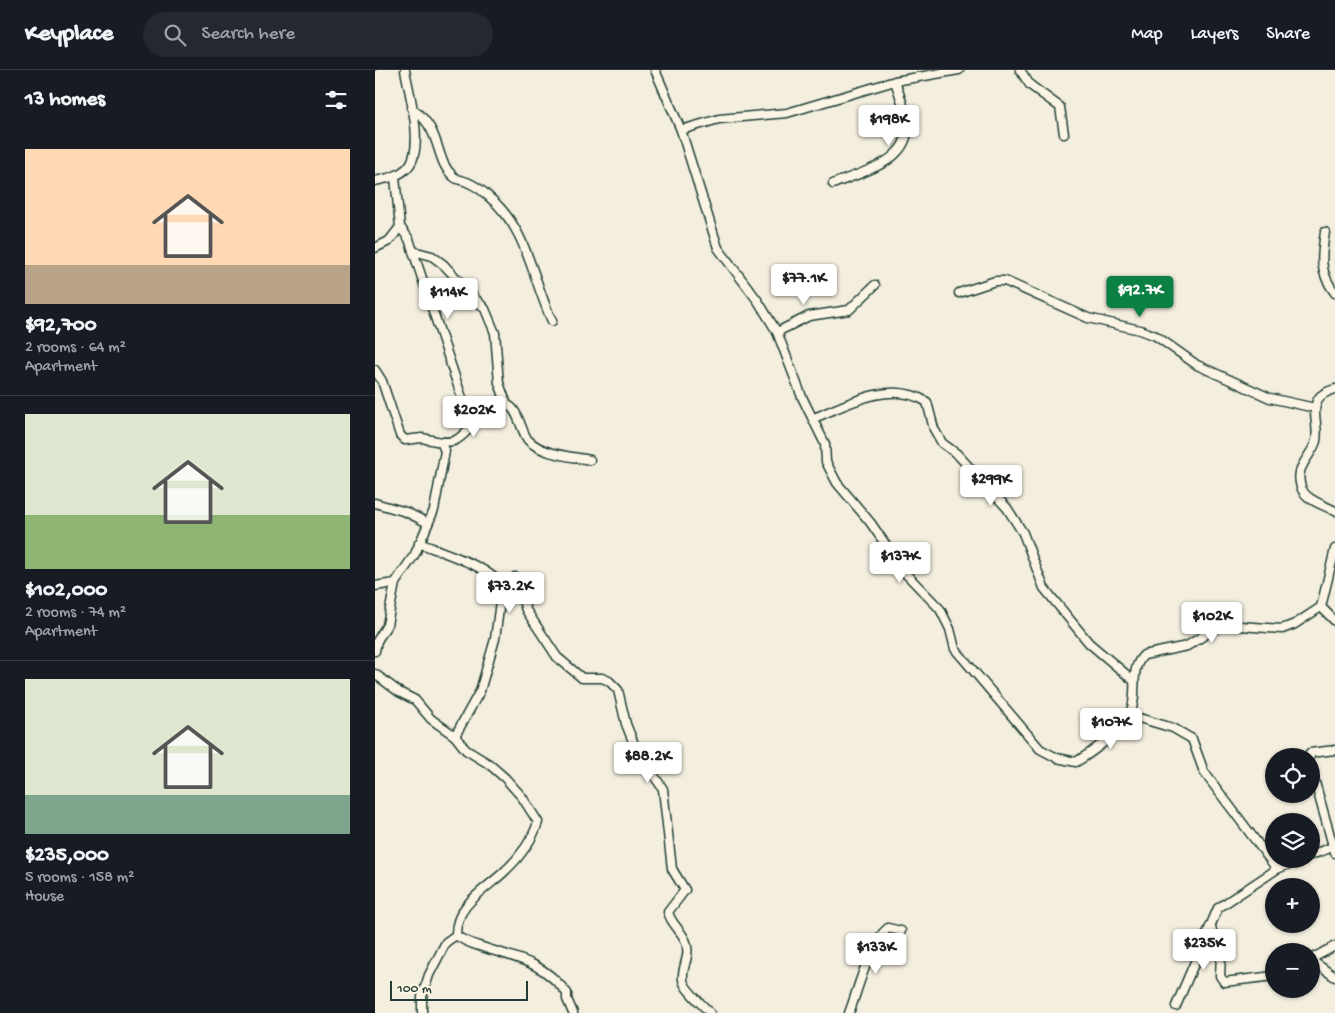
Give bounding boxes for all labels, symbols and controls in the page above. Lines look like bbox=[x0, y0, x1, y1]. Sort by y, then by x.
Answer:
search box bbox=[143, 12, 493, 57]
text: Keyplace bbox=[25, 20, 113, 49]
icon: search bbox=[161, 21, 189, 49]
text: Search here bbox=[201, 23, 295, 46]
text: Map bbox=[1131, 24, 1163, 45]
text: Layers bbox=[1191, 24, 1238, 45]
text: Share bbox=[1266, 24, 1310, 45]
icon: filters bbox=[322, 86, 350, 114]
text: 13 homes bbox=[25, 88, 105, 113]
pin: $198K bbox=[854, 104, 924, 147]
text: $198K bbox=[869, 111, 909, 130]
icon: home bbox=[143, 181, 233, 271]
pin: $77.1K bbox=[763, 264, 845, 306]
text: $77.1K bbox=[782, 270, 826, 289]
pin: $92.7K bbox=[1099, 276, 1181, 318]
pin: $114K bbox=[413, 278, 483, 320]
text: $92.7K bbox=[1117, 282, 1163, 301]
text: $114K bbox=[430, 284, 466, 303]
text: $92,700 bbox=[25, 314, 97, 339]
text: 2 rooms · 64 m² bbox=[25, 339, 126, 358]
text: Apartment bbox=[25, 358, 97, 377]
pin: $202K bbox=[439, 396, 509, 438]
text: $202K bbox=[454, 402, 494, 421]
icon: home bbox=[143, 447, 233, 537]
pin: $299K bbox=[956, 464, 1026, 507]
text: $299K bbox=[971, 471, 1011, 490]
pin: $137K bbox=[865, 542, 935, 584]
text: $137K bbox=[880, 548, 920, 567]
pin: $73.2K bbox=[469, 572, 551, 614]
text: $73.2K bbox=[487, 578, 533, 597]
text: $102,000 bbox=[25, 579, 108, 604]
pin: $102K bbox=[1177, 602, 1247, 644]
text: 2 rooms · 74 m² bbox=[25, 604, 126, 623]
text: $102K bbox=[1192, 608, 1232, 627]
text: Apartment bbox=[25, 623, 97, 642]
pin: $107K bbox=[1076, 708, 1146, 750]
icon: home bbox=[143, 712, 233, 802]
text: $107K bbox=[1091, 714, 1131, 733]
pin: $88.2K bbox=[607, 742, 689, 784]
text: $88.2K bbox=[625, 748, 671, 767]
map controls bbox=[1265, 748, 1320, 998]
button: locate bbox=[1265, 748, 1320, 803]
button: layers bbox=[1265, 813, 1320, 868]
text: $235,000 bbox=[25, 844, 109, 869]
text: 5 rooms · 158 m² bbox=[25, 869, 134, 888]
button: + bbox=[1265, 878, 1320, 933]
text: House bbox=[25, 888, 64, 907]
pin: $235K bbox=[1169, 928, 1239, 971]
pin: $133K bbox=[841, 932, 911, 975]
text: $235K bbox=[1184, 935, 1224, 954]
text: $133K bbox=[856, 939, 896, 958]
button: − bbox=[1265, 943, 1320, 998]
scale bar bbox=[390, 978, 527, 1001]
text: 100 m bbox=[397, 981, 432, 998]

